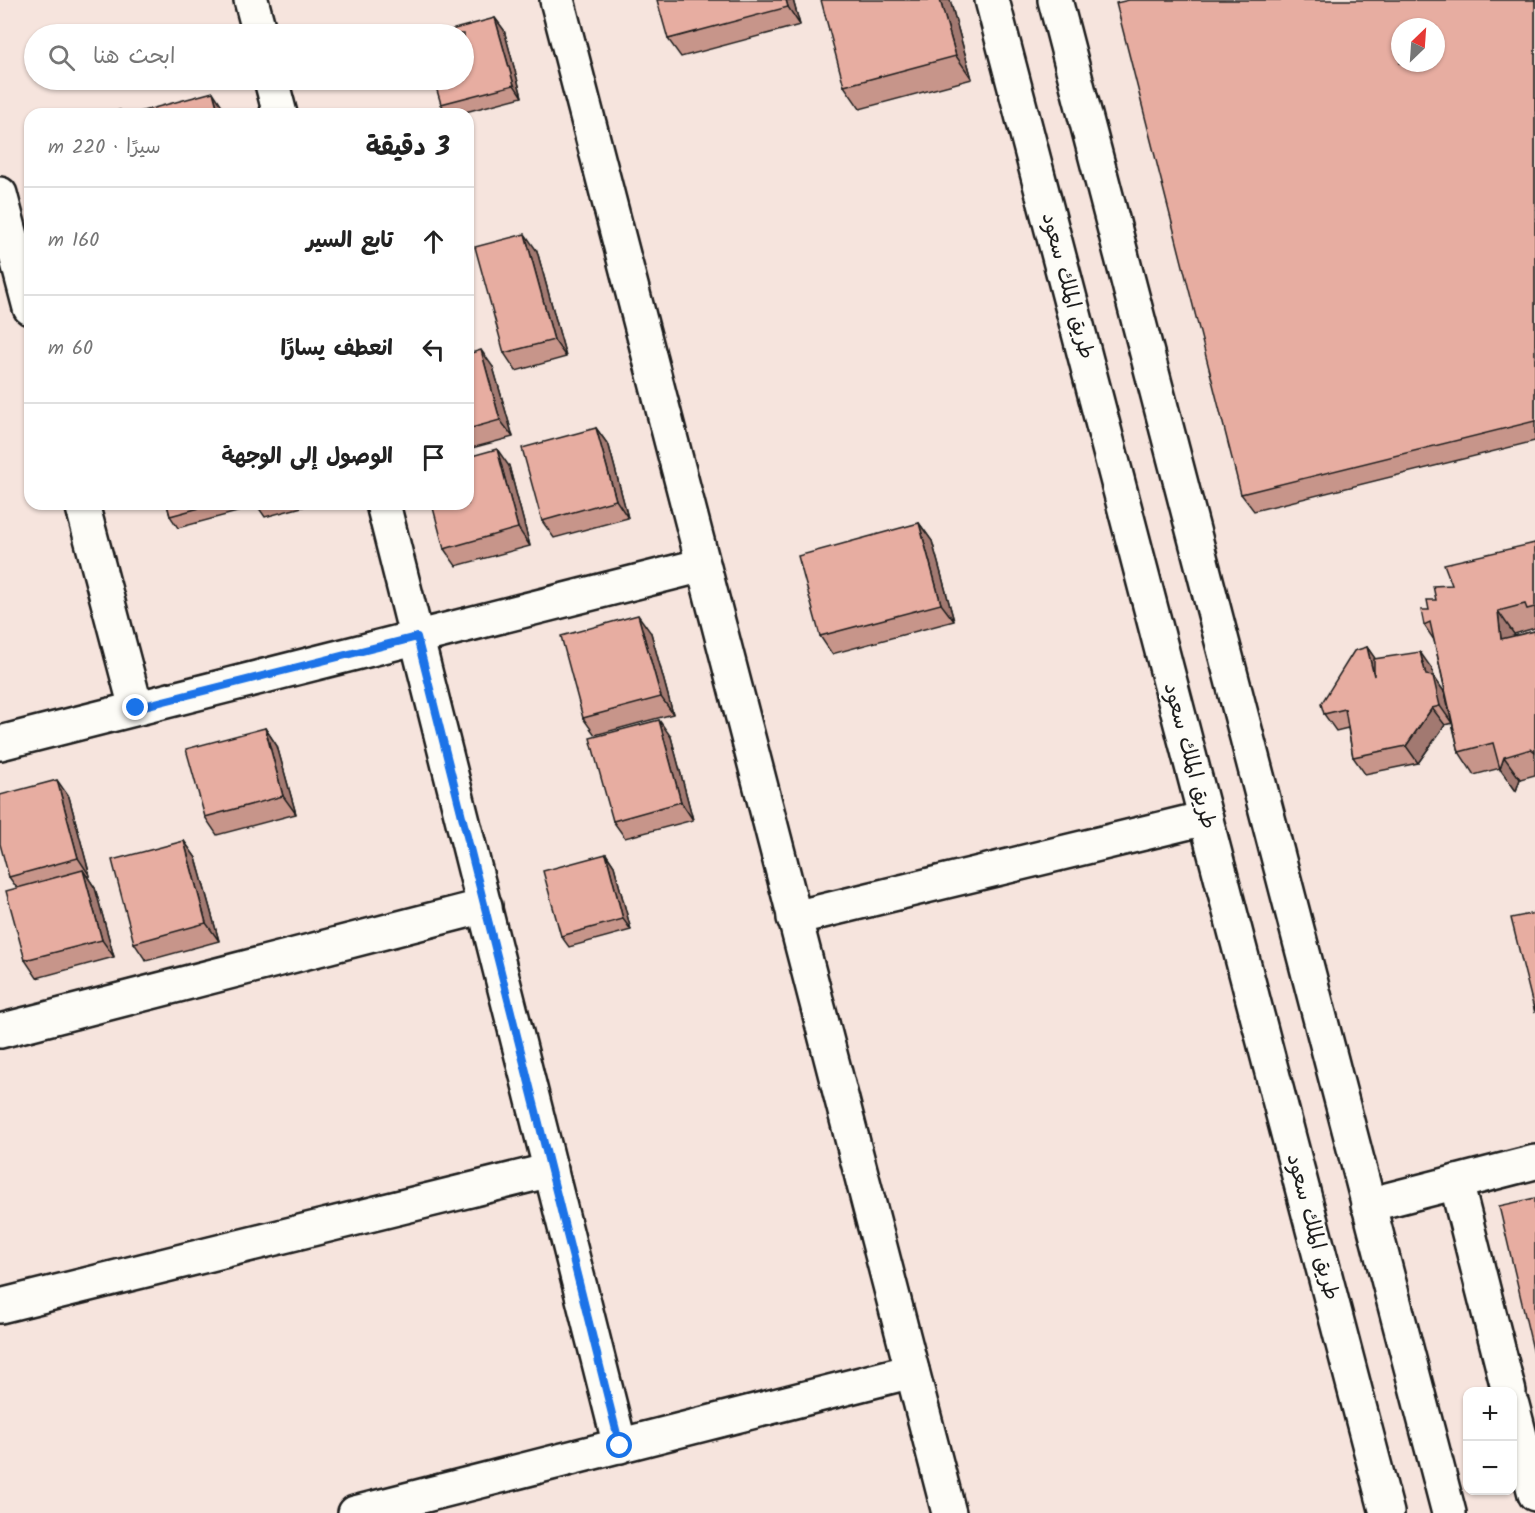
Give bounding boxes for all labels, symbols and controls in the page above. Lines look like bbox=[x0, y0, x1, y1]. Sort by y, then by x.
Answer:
north arrow bbox=[1391, 18, 1445, 72]
search box bbox=[24, 24, 474, 90]
text: ابحث هنا bbox=[93, 40, 175, 75]
icon: search bbox=[45, 41, 78, 74]
text: 3 دقيقة bbox=[366, 127, 450, 169]
text: سيرًا · 220 m bbox=[48, 132, 161, 164]
street label: طريق الملك سعود bbox=[1032, 209, 1102, 363]
text: تابع السير bbox=[306, 224, 393, 259]
text: 160 m bbox=[48, 225, 99, 257]
icon: ahead bbox=[417, 225, 450, 258]
text: انعطف يسارًا bbox=[281, 332, 393, 367]
text: 60 m bbox=[48, 333, 93, 365]
icon: left bbox=[417, 333, 450, 366]
text: الوصول إلى الوجهة bbox=[221, 440, 393, 475]
icon: arrive bbox=[417, 441, 450, 474]
street label: طريق الملك سعود bbox=[1154, 679, 1224, 833]
route end bbox=[122, 694, 148, 720]
street label: طريق الملك سعود bbox=[1277, 1150, 1347, 1304]
map controls bbox=[1463, 1387, 1517, 1495]
button: + bbox=[1463, 1387, 1517, 1441]
route start bbox=[606, 1432, 632, 1458]
button: − bbox=[1463, 1441, 1517, 1495]

